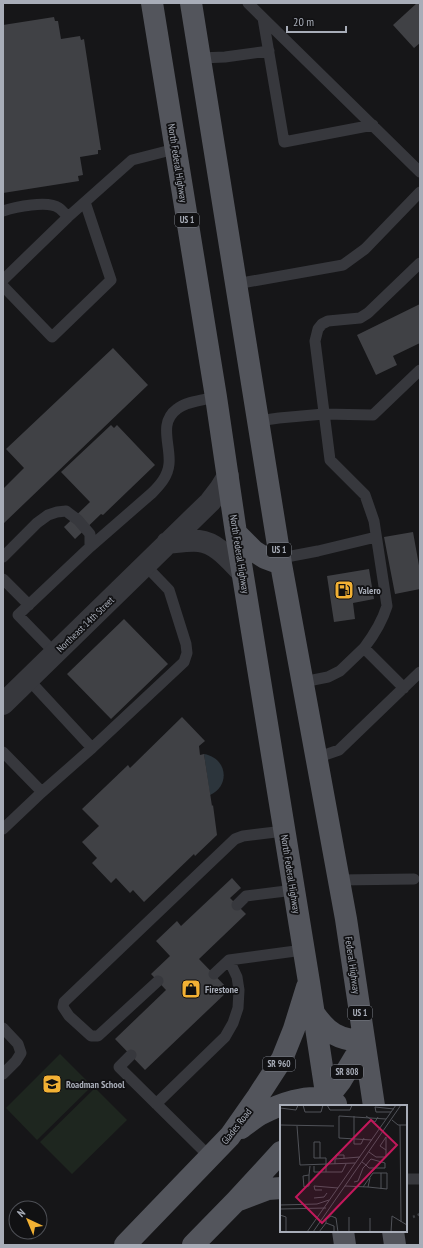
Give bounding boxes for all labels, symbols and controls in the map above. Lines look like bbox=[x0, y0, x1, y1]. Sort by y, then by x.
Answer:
scale bar bbox=[287, 8, 346, 34]
text: 20 m bbox=[293, 14, 314, 29]
street label: North Federal Highway bbox=[165, 123, 190, 204]
road number: US 1 bbox=[175, 213, 199, 227]
street label: North Federal Highway bbox=[227, 514, 252, 595]
road number: US 1 bbox=[267, 543, 291, 557]
fuel station icon: Valero bbox=[333, 579, 355, 601]
place label: Valero bbox=[357, 584, 381, 597]
street label: Northeast 14th Street bbox=[54, 593, 117, 655]
street label: North Federal Highway bbox=[278, 834, 303, 915]
street label: Federal Highway bbox=[342, 936, 363, 995]
shop icon: Firestone bbox=[180, 978, 202, 1000]
place label: Firestone bbox=[205, 983, 238, 996]
road number: US 1 bbox=[348, 1006, 372, 1020]
road number: SR 960 bbox=[263, 1057, 295, 1071]
road number: SR 808 bbox=[331, 1065, 363, 1079]
school or university icon: Roadman School bbox=[41, 1073, 63, 1095]
place label: Roadman School bbox=[66, 1078, 125, 1091]
inset map bbox=[280, 1105, 407, 1232]
street label: Glades Road bbox=[218, 1106, 255, 1147]
north arrow bbox=[8, 1200, 48, 1240]
text: N bbox=[14, 1206, 28, 1220]

